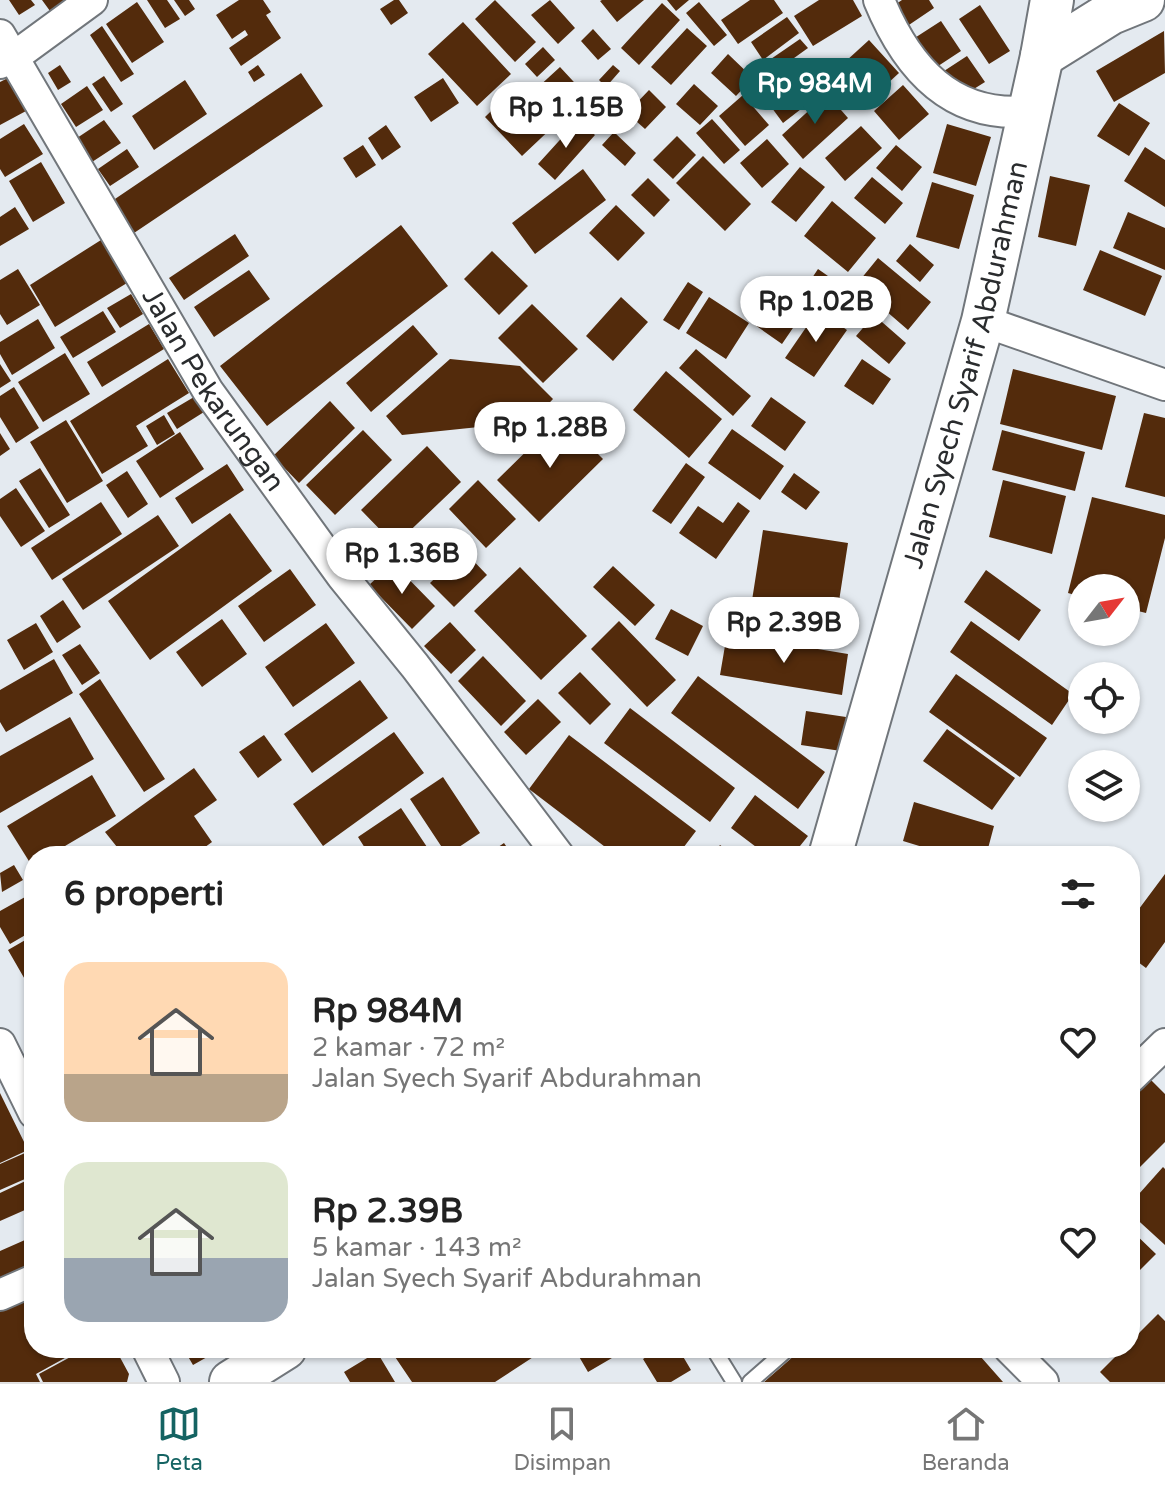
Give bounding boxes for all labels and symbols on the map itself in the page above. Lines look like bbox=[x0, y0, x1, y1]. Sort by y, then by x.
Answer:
pin: Rp 984M bbox=[741, 58, 889, 126]
pin: Rp 1.15B bbox=[483, 82, 649, 150]
street label: Jalan Syech Syarif Abdurahman bbox=[896, 158, 1035, 572]
pin: Rp 1.02B bbox=[733, 276, 899, 344]
street label: Jalan Pekarungan bbox=[135, 282, 292, 498]
pin: Rp 1.28B bbox=[467, 402, 633, 470]
pin: Rp 1.36B bbox=[319, 528, 485, 596]
north arrow bbox=[1068, 574, 1140, 646]
pin: Rp 2.39B bbox=[701, 597, 867, 665]

